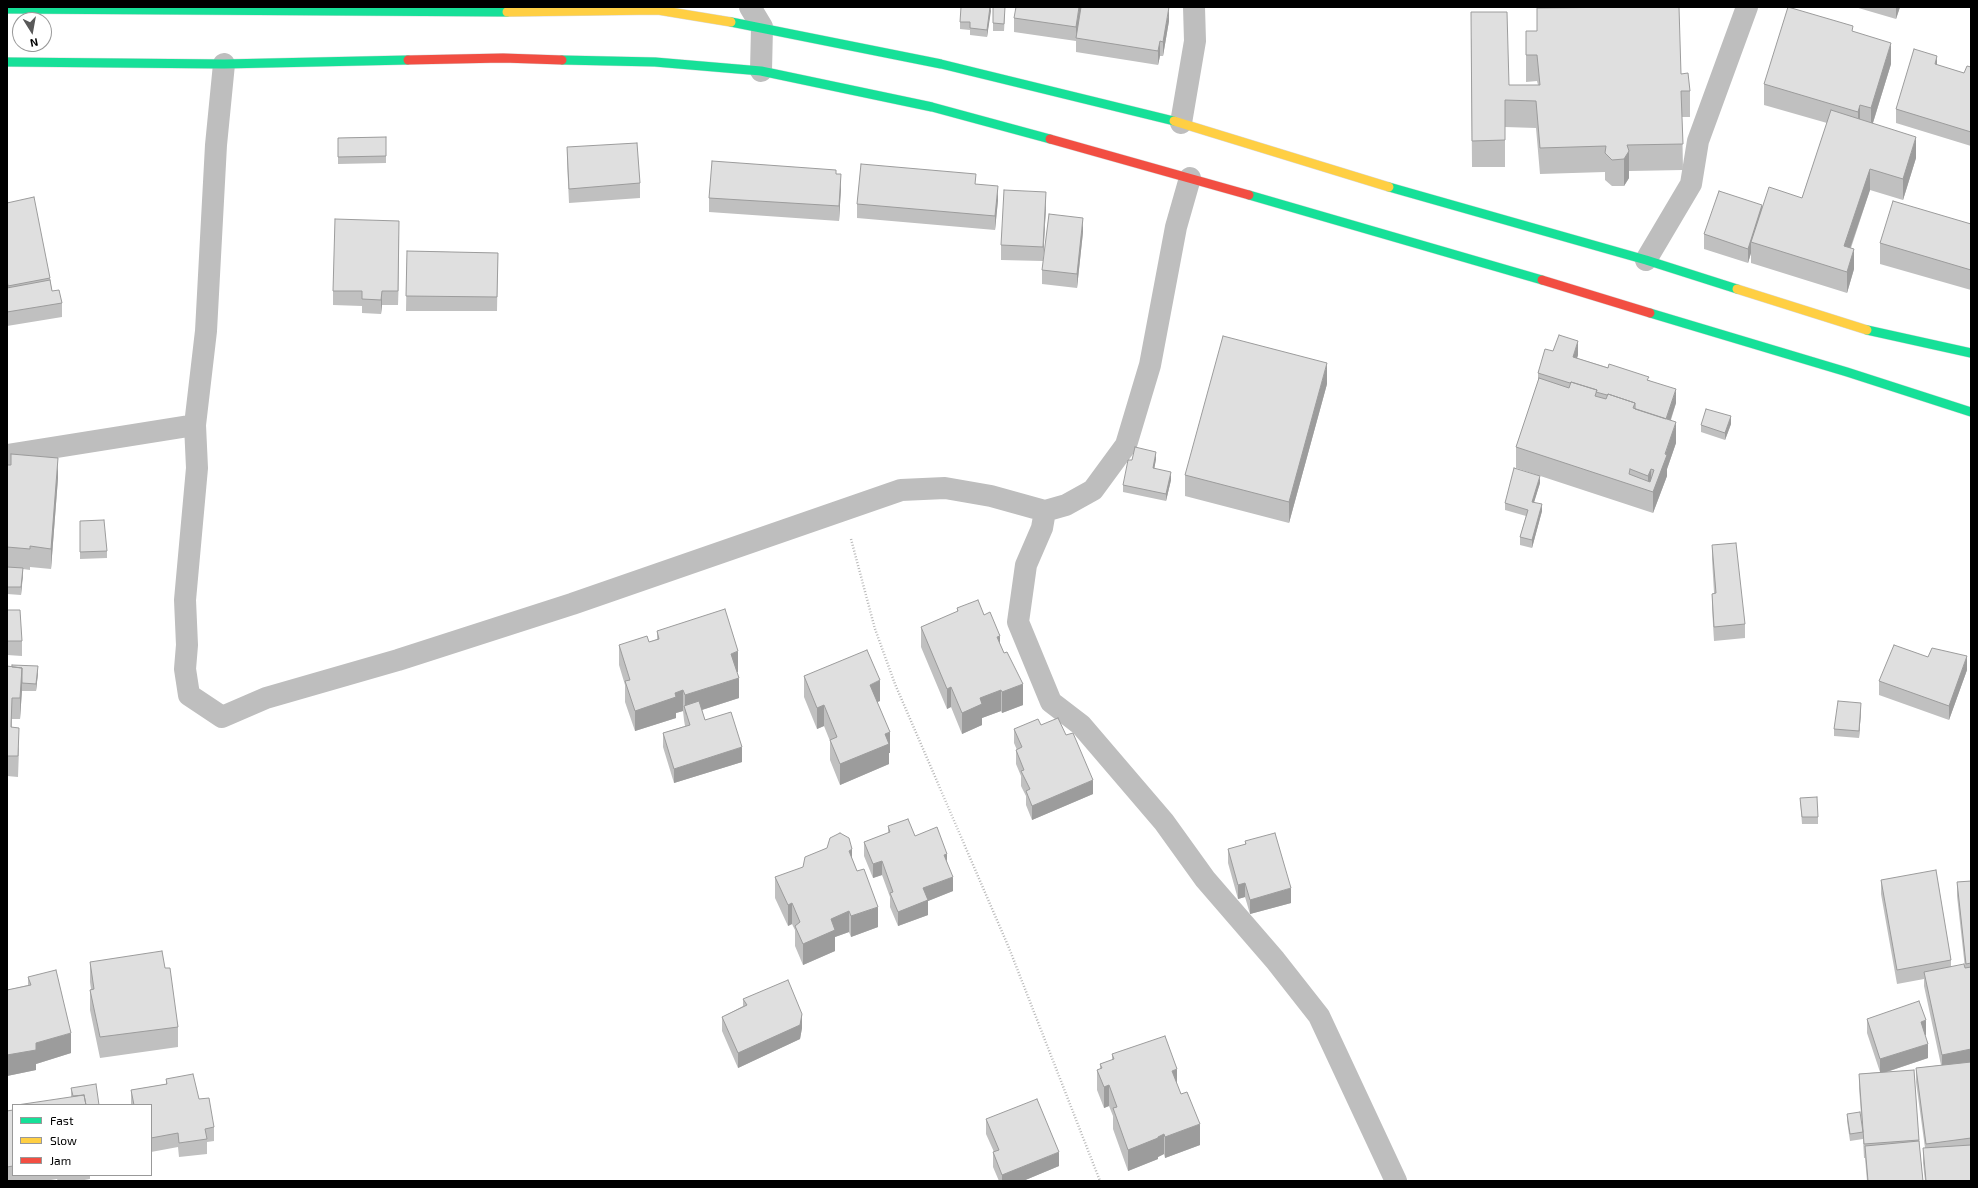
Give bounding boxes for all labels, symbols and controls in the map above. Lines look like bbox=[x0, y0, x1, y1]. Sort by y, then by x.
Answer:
north arrow bbox=[12, 12, 52, 52]
text: N bbox=[29, 36, 39, 50]
legend bbox=[12, 1104, 152, 1176]
text: Fast bbox=[50, 1113, 73, 1127]
text: Slow bbox=[50, 1133, 77, 1147]
text: Jam bbox=[50, 1153, 71, 1167]

